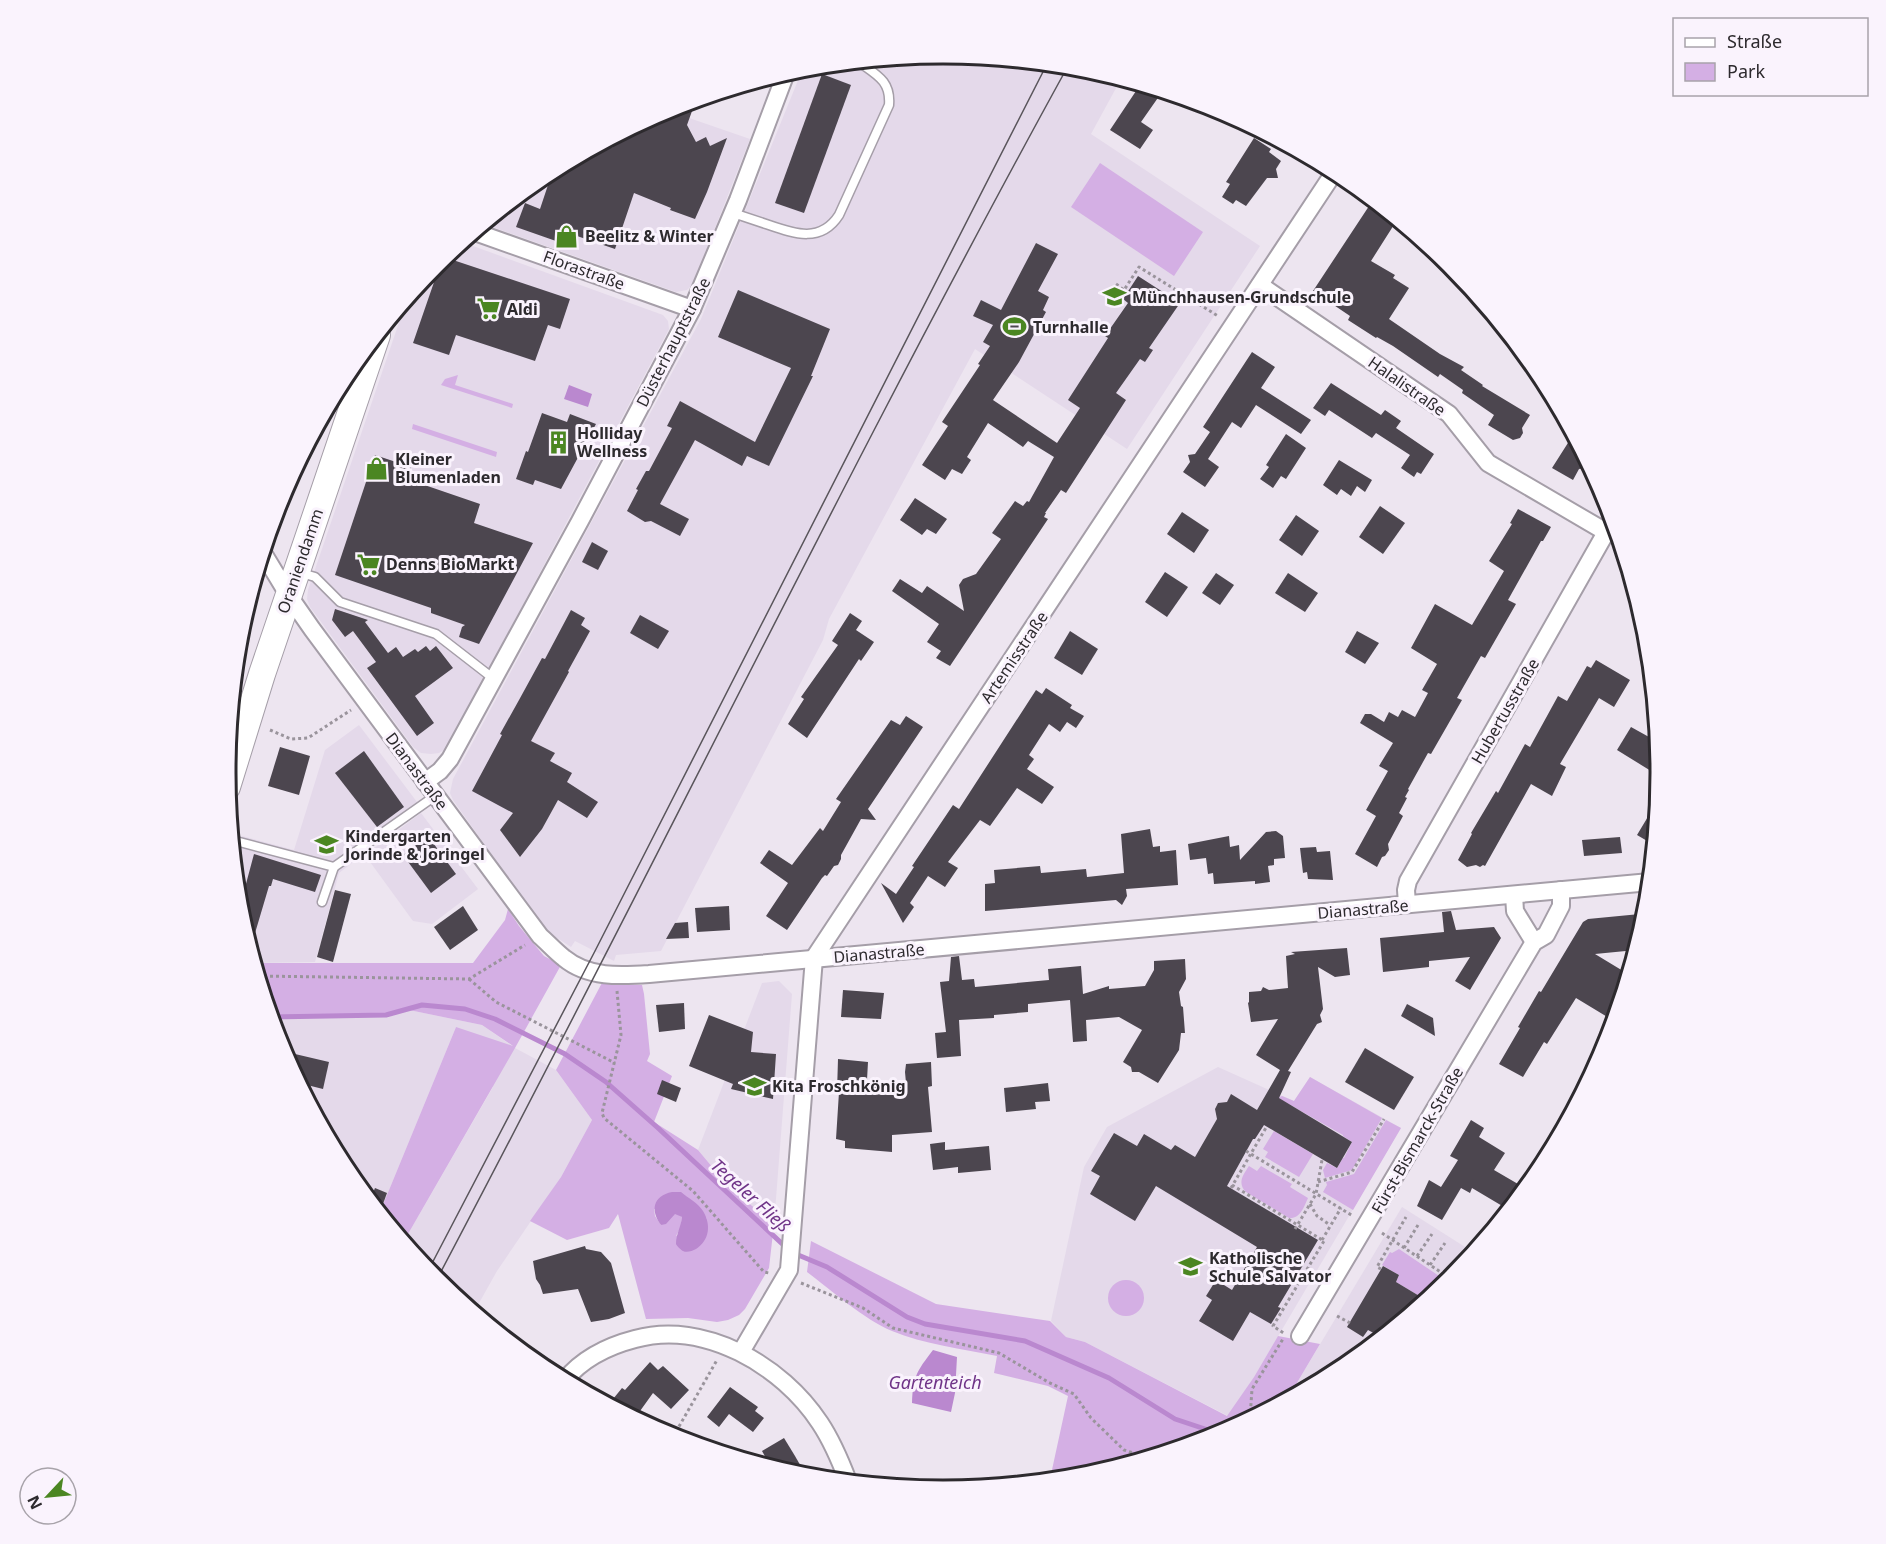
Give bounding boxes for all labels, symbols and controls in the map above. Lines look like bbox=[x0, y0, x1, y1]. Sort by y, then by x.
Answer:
legend bbox=[1673, 18, 1868, 96]
text: Straße bbox=[1727, 29, 1782, 53]
text: Park bbox=[1727, 59, 1765, 83]
shop icon: Beelitz & Winter bbox=[554, 223, 580, 249]
place label: Beelitz & Winter bbox=[585, 225, 714, 247]
street label: Florastraße bbox=[540, 245, 628, 295]
street label: Düsterhauptstraße bbox=[631, 273, 715, 411]
school or university icon: Münchhausen-Grundschule bbox=[1101, 284, 1127, 310]
place label: Münchhausen-Grundschule bbox=[1132, 286, 1351, 308]
supermarket icon: Aldi bbox=[476, 296, 502, 322]
place label: Aldi bbox=[507, 298, 538, 320]
sports icon: Turnhalle bbox=[1002, 314, 1028, 340]
place label: Turnhalle bbox=[1033, 316, 1108, 338]
street label: Halalistraße bbox=[1364, 351, 1450, 421]
place label: Holliday Wellness bbox=[577, 422, 647, 462]
building icon: Holliday Wellness bbox=[546, 429, 572, 455]
place label: Kleiner Blumenladen bbox=[395, 448, 501, 488]
shop icon: Kleiner Blumenladen bbox=[364, 455, 390, 481]
street label: Oraniendamm bbox=[272, 506, 328, 616]
supermarket icon: Denns BioMarkt bbox=[355, 551, 381, 577]
place label: Denns BioMarkt bbox=[386, 553, 514, 575]
street label: Artemisstraße bbox=[975, 607, 1053, 707]
street label: Hubertusstraße bbox=[1466, 654, 1544, 768]
street label: Dianastraße bbox=[381, 728, 453, 814]
place label: Kindergarten Jorinde & Joringel bbox=[343, 825, 485, 865]
school or university icon: Kindergarten Jorinde & Joringel bbox=[314, 832, 340, 858]
street label: Dianastraße bbox=[1316, 894, 1410, 924]
street label: Dianastraße bbox=[832, 938, 926, 968]
street label: Fürst-Bismarck-Straße bbox=[1366, 1063, 1468, 1217]
school or university icon: Kita Froschkönig bbox=[741, 1073, 767, 1099]
place label: Kita Froschkönig bbox=[772, 1075, 906, 1097]
water label: Tegeler Fließ bbox=[706, 1153, 796, 1237]
place label: Katholische Schule Salvator bbox=[1209, 1247, 1331, 1287]
school or university icon: Katholische Schule Salvator bbox=[1178, 1254, 1204, 1280]
water label: Gartenteich bbox=[888, 1370, 982, 1394]
north arrow bbox=[18, 1466, 78, 1526]
text: N bbox=[22, 1492, 47, 1513]

